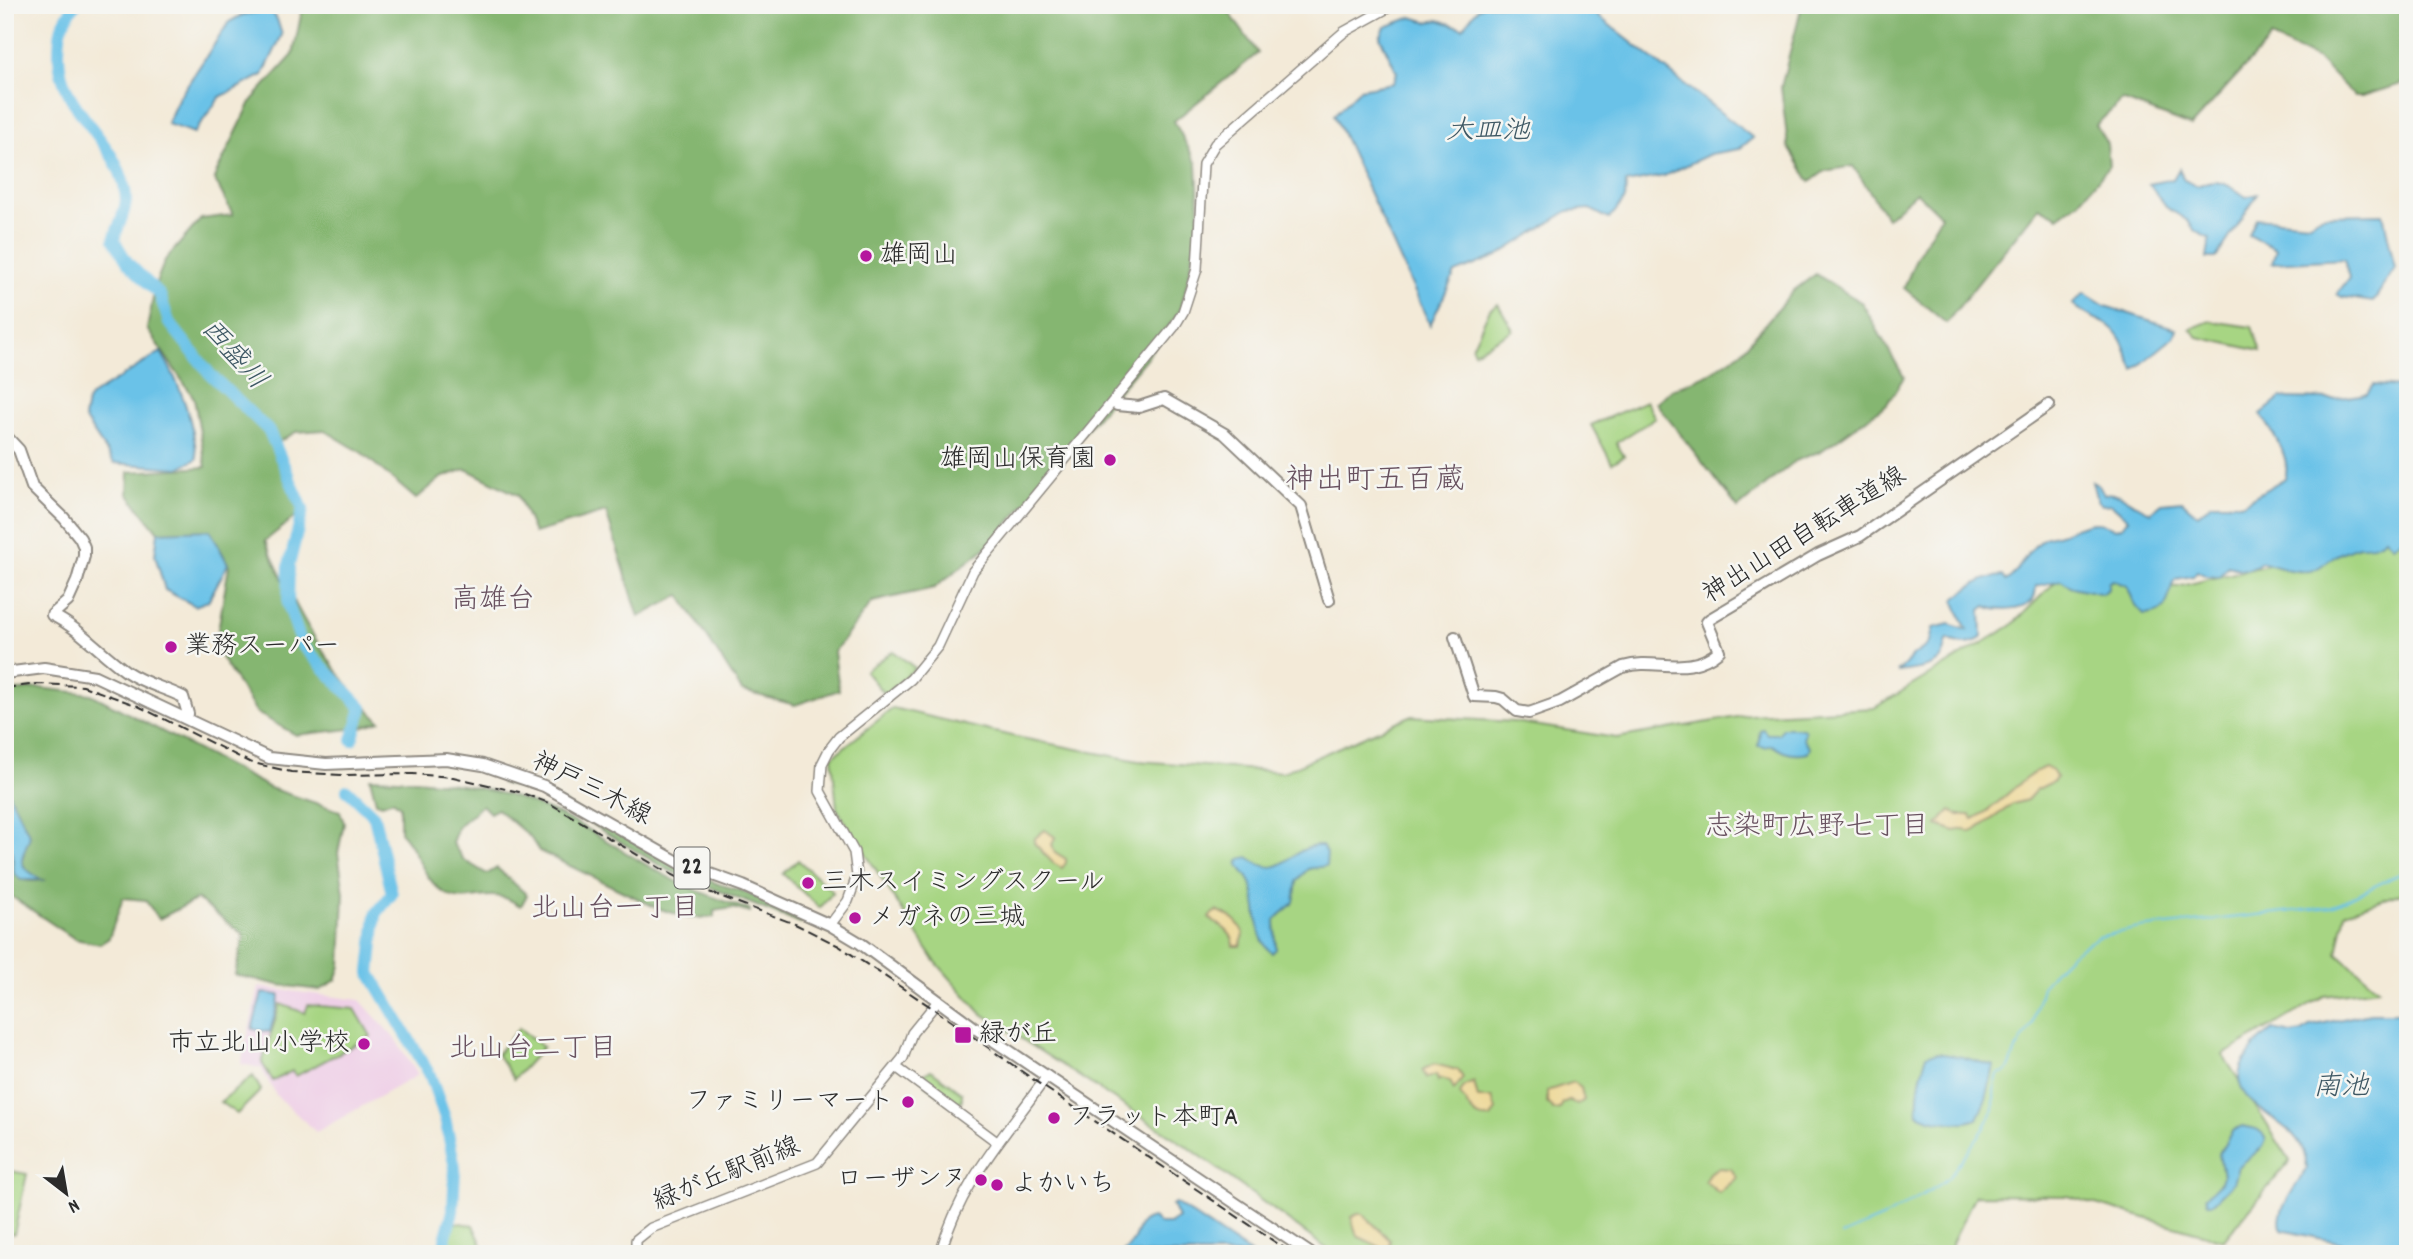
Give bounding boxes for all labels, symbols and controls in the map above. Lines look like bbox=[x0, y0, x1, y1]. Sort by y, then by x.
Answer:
water label: 大皿池 bbox=[1446, 113, 1531, 153]
place label: 雄岡山 bbox=[880, 238, 958, 275]
marker: 雄岡山 bbox=[858, 248, 874, 264]
water label: 西盛川 bbox=[189, 311, 275, 401]
place label: 雄岡山保育園 bbox=[940, 442, 1096, 479]
marker: 雄岡山保育園 bbox=[1102, 452, 1118, 468]
street label: 神出山田自転車道線 bbox=[1696, 458, 1914, 614]
district label: 神出町五百蔵 bbox=[1285, 461, 1465, 504]
district label: 高雄台 bbox=[451, 582, 535, 622]
place label: 業務スーパー bbox=[185, 629, 340, 666]
marker: 業務スーパー bbox=[163, 639, 179, 655]
street label: 神戸三木線 bbox=[525, 744, 657, 836]
district label: 志染町広野七丁目 bbox=[1705, 809, 1929, 849]
road number: 22 bbox=[674, 848, 710, 888]
place label: 三木スイミングスクール bbox=[822, 865, 1105, 902]
marker: 三木スイミングスクール bbox=[800, 875, 816, 891]
district label: 北山台一丁目 bbox=[531, 891, 699, 931]
place label: メガネの三城 bbox=[869, 900, 1025, 937]
marker: メガネの三城 bbox=[847, 910, 863, 926]
place label: 緑が丘 bbox=[979, 1017, 1057, 1054]
marker: 緑が丘 bbox=[953, 1025, 973, 1045]
place label: 市立北山小学校 bbox=[168, 1026, 350, 1063]
district label: 北山台二丁目 bbox=[449, 1031, 617, 1071]
marker: 市立北山小学校 bbox=[356, 1036, 372, 1052]
water label: 南池 bbox=[2313, 1069, 2370, 1109]
place label: ファミリーマート bbox=[685, 1084, 894, 1121]
marker: ファミリーマート bbox=[900, 1094, 916, 1110]
place label: フラット本町A bbox=[1068, 1100, 1238, 1137]
marker: フラット本町A bbox=[1046, 1110, 1062, 1126]
street label: 緑が丘駅前線 bbox=[648, 1129, 806, 1221]
north arrow bbox=[32, 1158, 102, 1228]
place label: ローザンヌ bbox=[836, 1162, 967, 1199]
place label: よかいち bbox=[1011, 1167, 1115, 1204]
marker: ローザンヌ bbox=[973, 1172, 989, 1188]
marker: よかいち bbox=[989, 1177, 1005, 1193]
text: N bbox=[62, 1191, 84, 1219]

